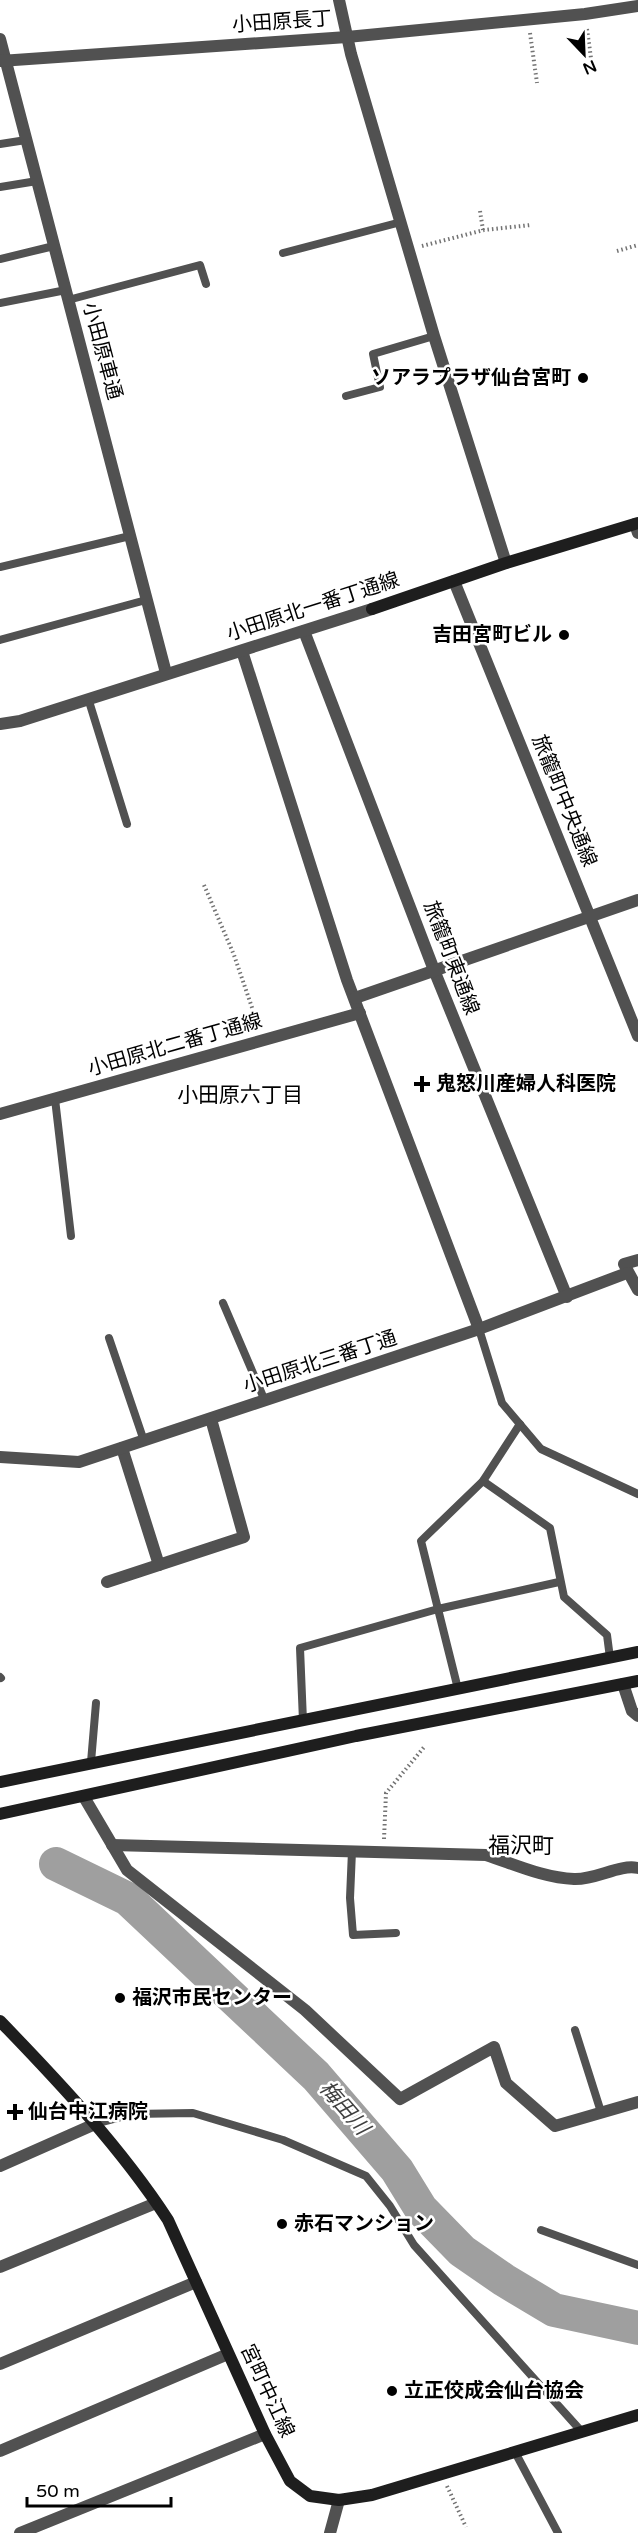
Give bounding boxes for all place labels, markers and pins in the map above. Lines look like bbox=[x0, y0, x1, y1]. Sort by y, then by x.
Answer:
place label: ソアラプラザ仙台宮町 bbox=[371, 366, 571, 390]
marker: ソアラプラザ仙台宮町 bbox=[576, 371, 590, 385]
place label: 吉田宮町ビル bbox=[432, 623, 552, 647]
marker: 吉田宮町ビル bbox=[557, 628, 571, 642]
place label: 鬼怒川産婦人科医院 bbox=[436, 1072, 616, 1096]
marker: 鬼怒川産婦人科医院 bbox=[413, 1075, 431, 1093]
place label: 福沢市民センター bbox=[132, 1986, 292, 2010]
marker: 福沢市民センター bbox=[113, 1991, 127, 2005]
place label: 仙台中江病院 bbox=[28, 2100, 148, 2124]
marker: 仙台中江病院 bbox=[6, 2103, 24, 2121]
place label: 赤石マンション bbox=[294, 2212, 434, 2236]
marker: 赤石マンション bbox=[275, 2217, 289, 2231]
place label: 立正佼成会仙台協会 bbox=[404, 2379, 584, 2403]
marker: 立正佼成会仙台協会 bbox=[385, 2384, 399, 2398]

